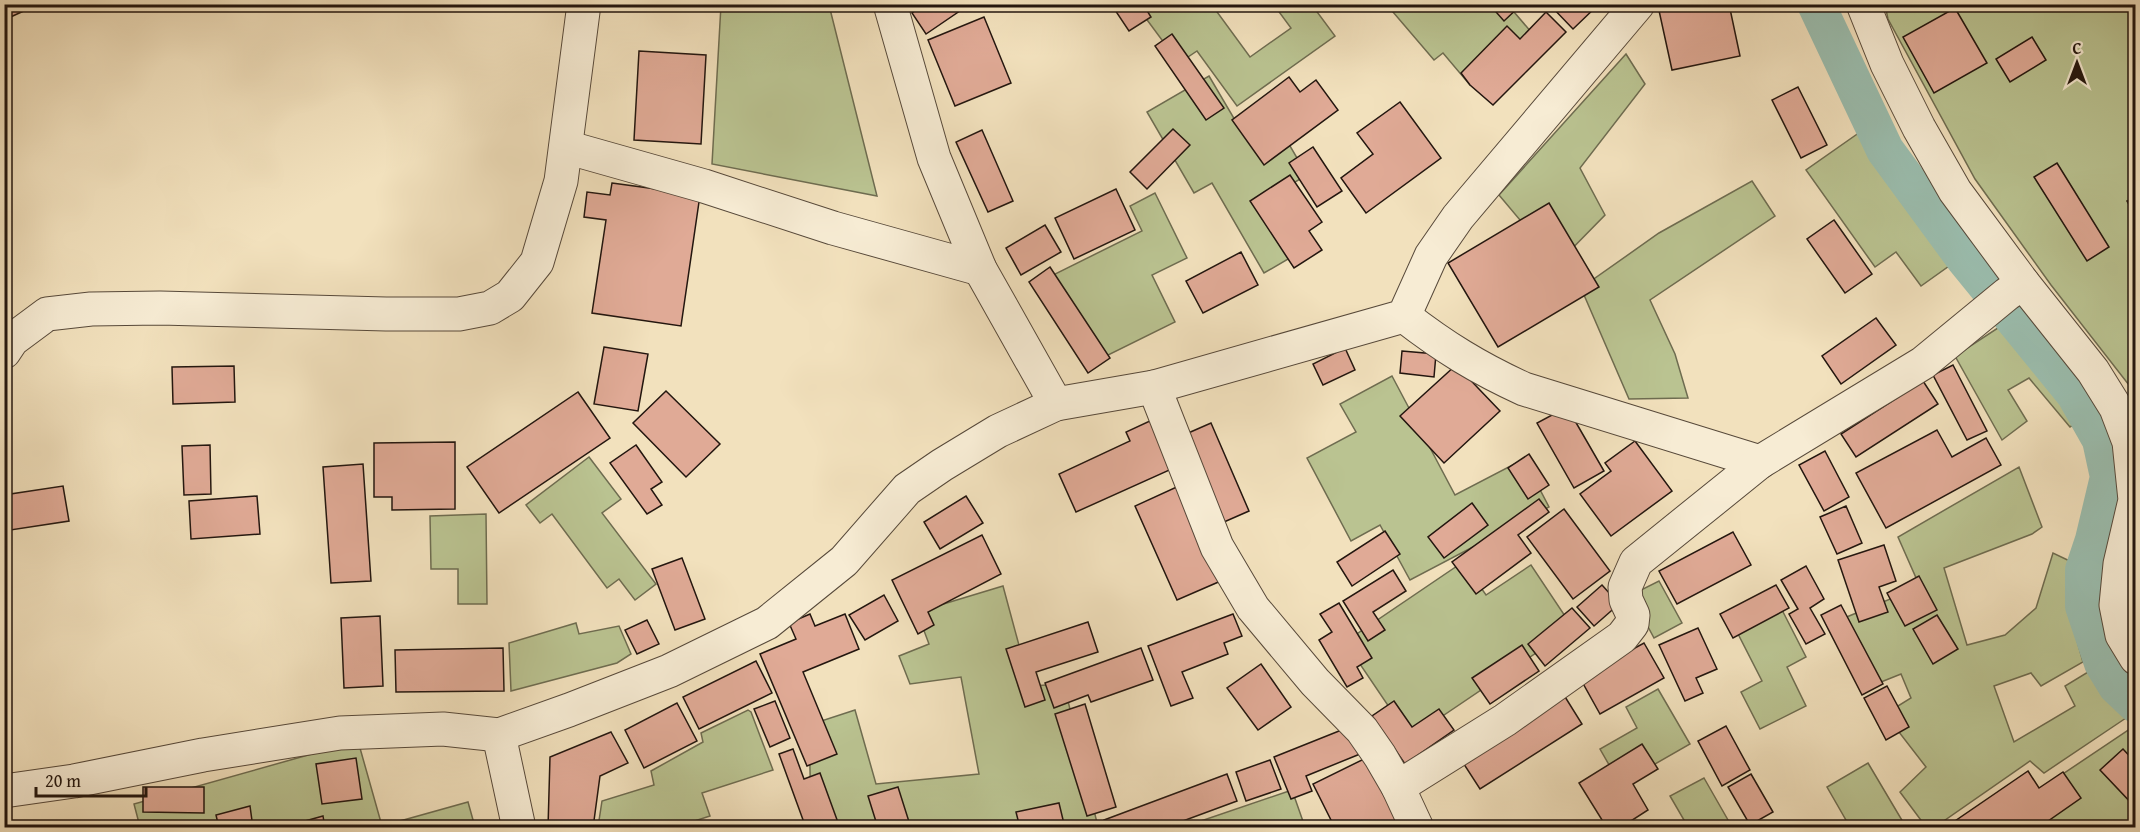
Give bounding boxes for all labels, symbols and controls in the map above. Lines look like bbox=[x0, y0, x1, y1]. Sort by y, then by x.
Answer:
north arrow bbox=[2047, 33, 2107, 93]
text: С bbox=[2072, 36, 2082, 60]
scale bar bbox=[36, 760, 146, 798]
text: 20 m bbox=[45, 767, 81, 794]

